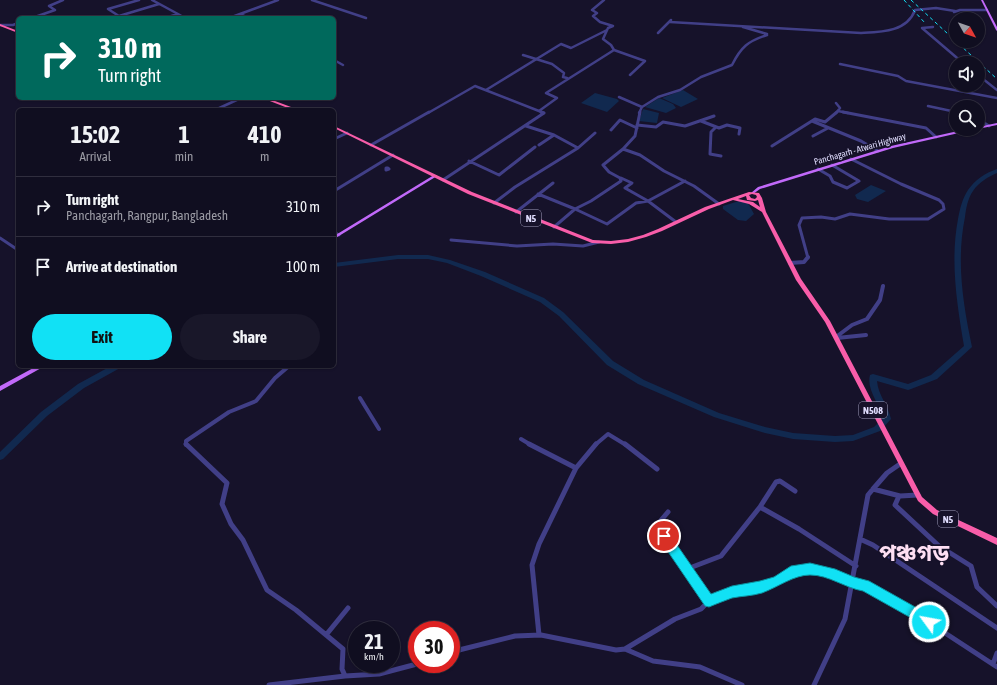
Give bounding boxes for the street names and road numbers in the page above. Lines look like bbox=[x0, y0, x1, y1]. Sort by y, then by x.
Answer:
street label: Panchagarh - Atwari Highway bbox=[813, 131, 908, 167]
road number: N5 bbox=[521, 210, 541, 226]
road number: N508 bbox=[859, 402, 887, 418]
road number: N5 bbox=[938, 511, 958, 527]

